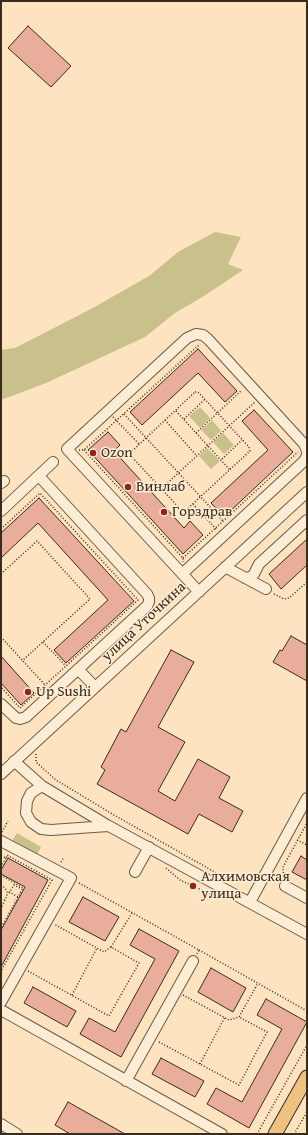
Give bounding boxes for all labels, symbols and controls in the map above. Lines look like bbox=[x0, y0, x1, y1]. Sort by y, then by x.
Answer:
place label: Ozon bbox=[101, 444, 133, 462]
marker: Ozon bbox=[88, 448, 98, 458]
place label: Винлаб bbox=[136, 478, 185, 496]
marker: Винлаб bbox=[123, 482, 133, 492]
place label: Горздрав bbox=[172, 503, 232, 521]
marker: Горздрав bbox=[159, 507, 169, 517]
street label: улица Уточкина bbox=[98, 578, 190, 666]
place label: Up Sushi bbox=[36, 683, 91, 701]
marker: Up Sushi bbox=[23, 687, 33, 697]
place label: Алхимовская улица bbox=[201, 868, 290, 903]
marker: Алхимовская улица bbox=[188, 881, 198, 891]

